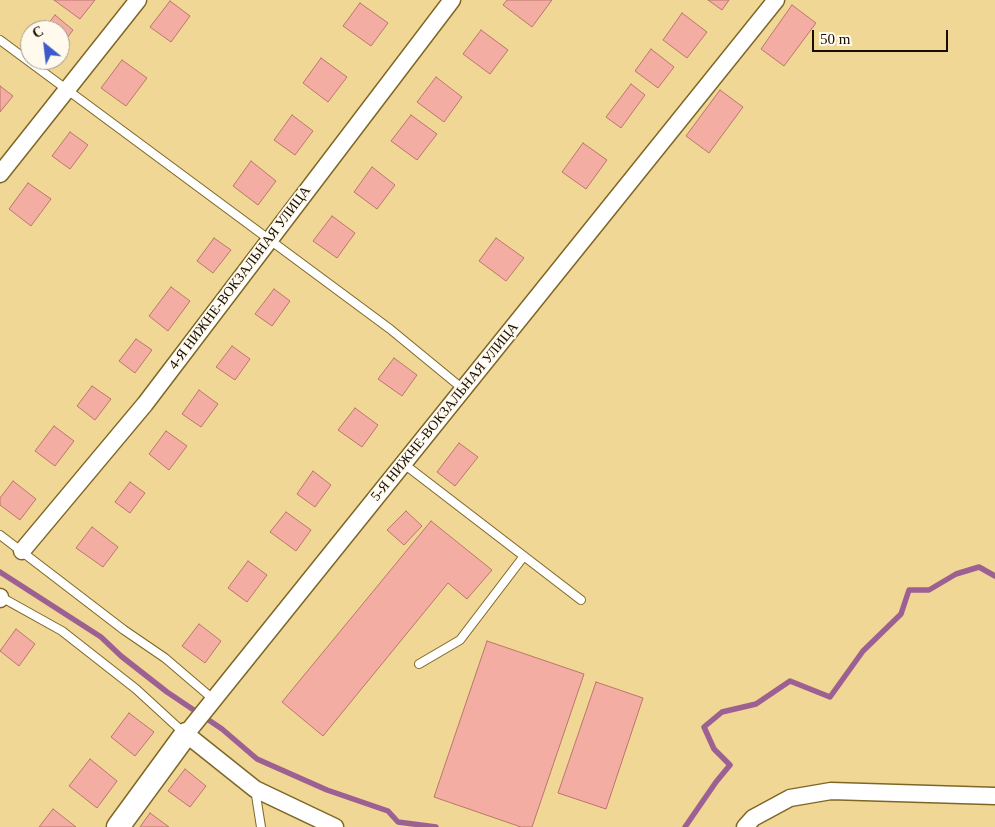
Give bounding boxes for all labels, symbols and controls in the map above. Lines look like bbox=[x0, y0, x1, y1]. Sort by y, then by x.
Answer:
north arrow bbox=[20, 20, 70, 70]
scale bar bbox=[815, 20, 951, 52]
text: С bbox=[30, 23, 46, 41]
text: 50 m bbox=[820, 31, 850, 47]
street label: 4-Я НИЖНЕ-ВОКЗАЛЬНАЯ УЛИЦА bbox=[166, 183, 314, 373]
street label: 5-Я НИЖНЕ-ВОКЗАЛЬНАЯ УЛИЦА bbox=[368, 319, 522, 505]

